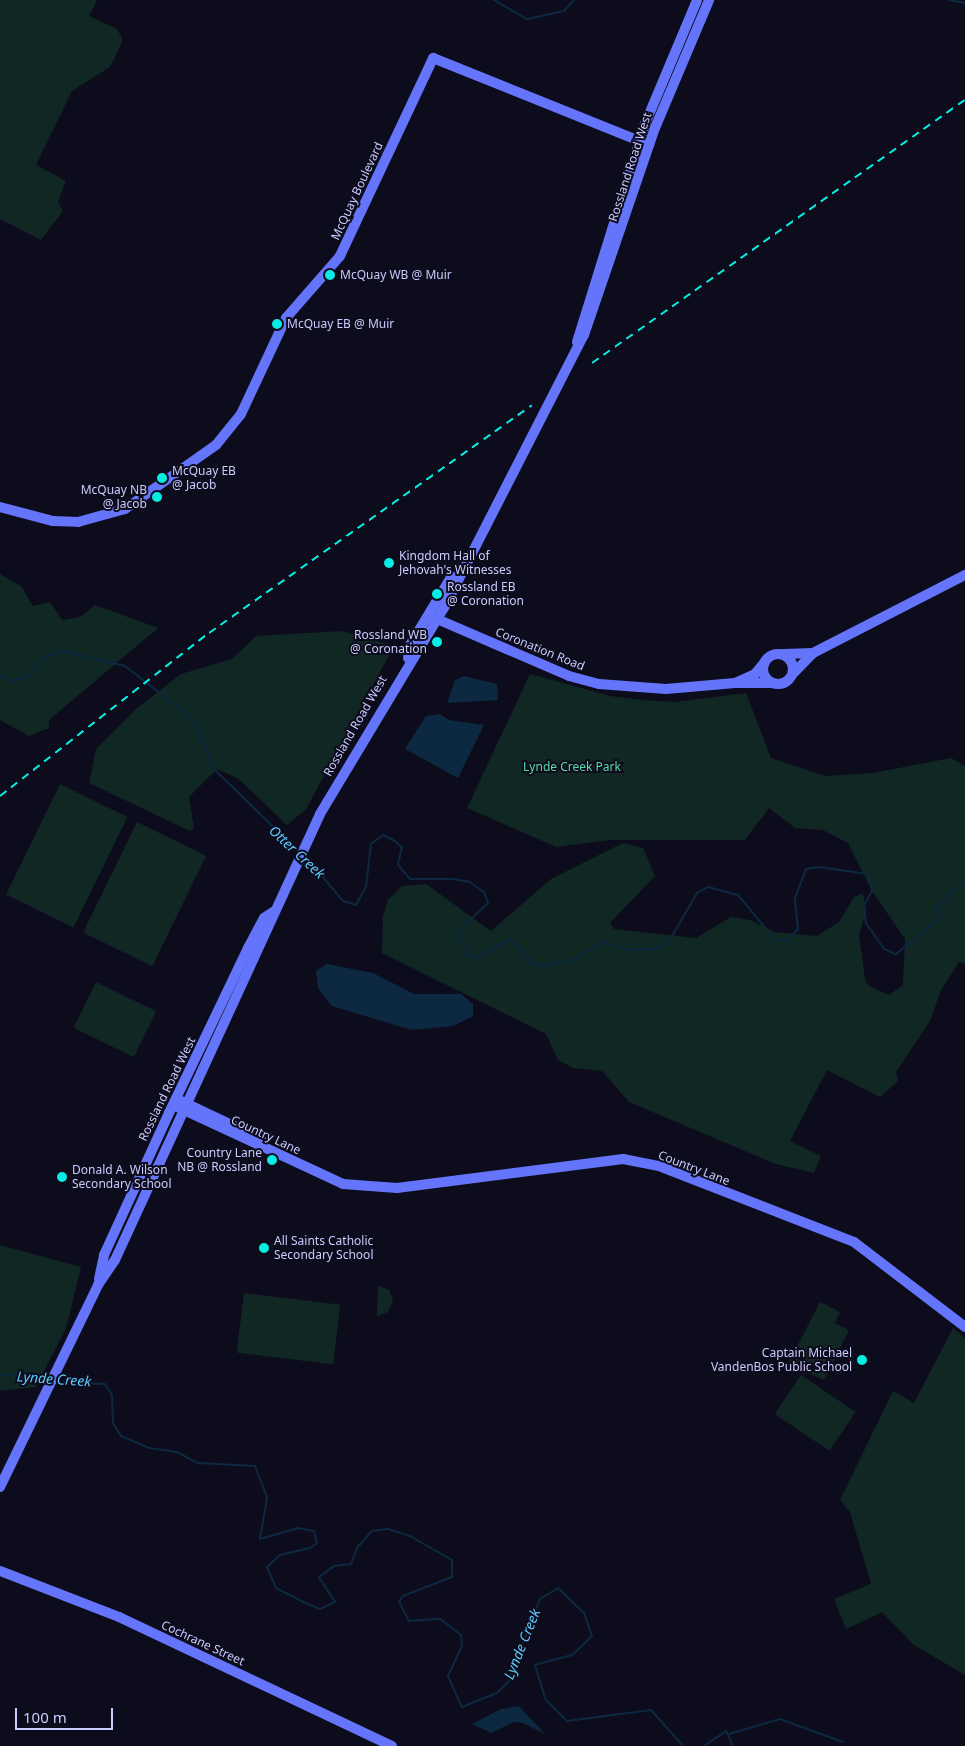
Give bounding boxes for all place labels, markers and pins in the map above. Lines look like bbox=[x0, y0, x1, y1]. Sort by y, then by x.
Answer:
place label: McQuay WB @ Muir bbox=[340, 268, 452, 282]
marker: McQuay WB @ Muir bbox=[324, 269, 336, 281]
place label: McQuay EB @ Muir bbox=[287, 317, 394, 331]
marker: McQuay EB @ Muir bbox=[271, 318, 283, 330]
place label: McQuay EB @ Jacob bbox=[172, 464, 236, 492]
marker: McQuay EB @ Jacob bbox=[156, 472, 168, 484]
place label: McQuay NB @ Jacob bbox=[81, 483, 147, 511]
marker: McQuay NB @ Jacob bbox=[151, 491, 163, 503]
place label: Kingdom Hall of Jehovah's Witnesses bbox=[399, 549, 512, 577]
marker: Kingdom Hall of Jehovah's Witnesses bbox=[383, 557, 395, 569]
place label: Rossland EB @ Coronation bbox=[447, 580, 524, 608]
marker: Rossland EB @ Coronation bbox=[431, 588, 443, 600]
place label: Rossland WB @ Coronation bbox=[350, 628, 427, 656]
marker: Rossland WB @ Coronation bbox=[431, 636, 443, 648]
place label: Country Lane NB @ Rossland bbox=[177, 1146, 262, 1174]
marker: Country Lane NB @ Rossland bbox=[266, 1154, 278, 1166]
place label: Donald A. Wilson Secondary School bbox=[72, 1163, 171, 1191]
marker: Donald A. Wilson Secondary School bbox=[56, 1171, 68, 1183]
place label: All Saints Catholic Secondary School bbox=[274, 1234, 373, 1262]
marker: All Saints Catholic Secondary School bbox=[258, 1242, 270, 1254]
place label: Captain Michael VandenBos Public School bbox=[711, 1346, 852, 1374]
marker: Captain Michael VandenBos Public School bbox=[856, 1354, 868, 1366]

